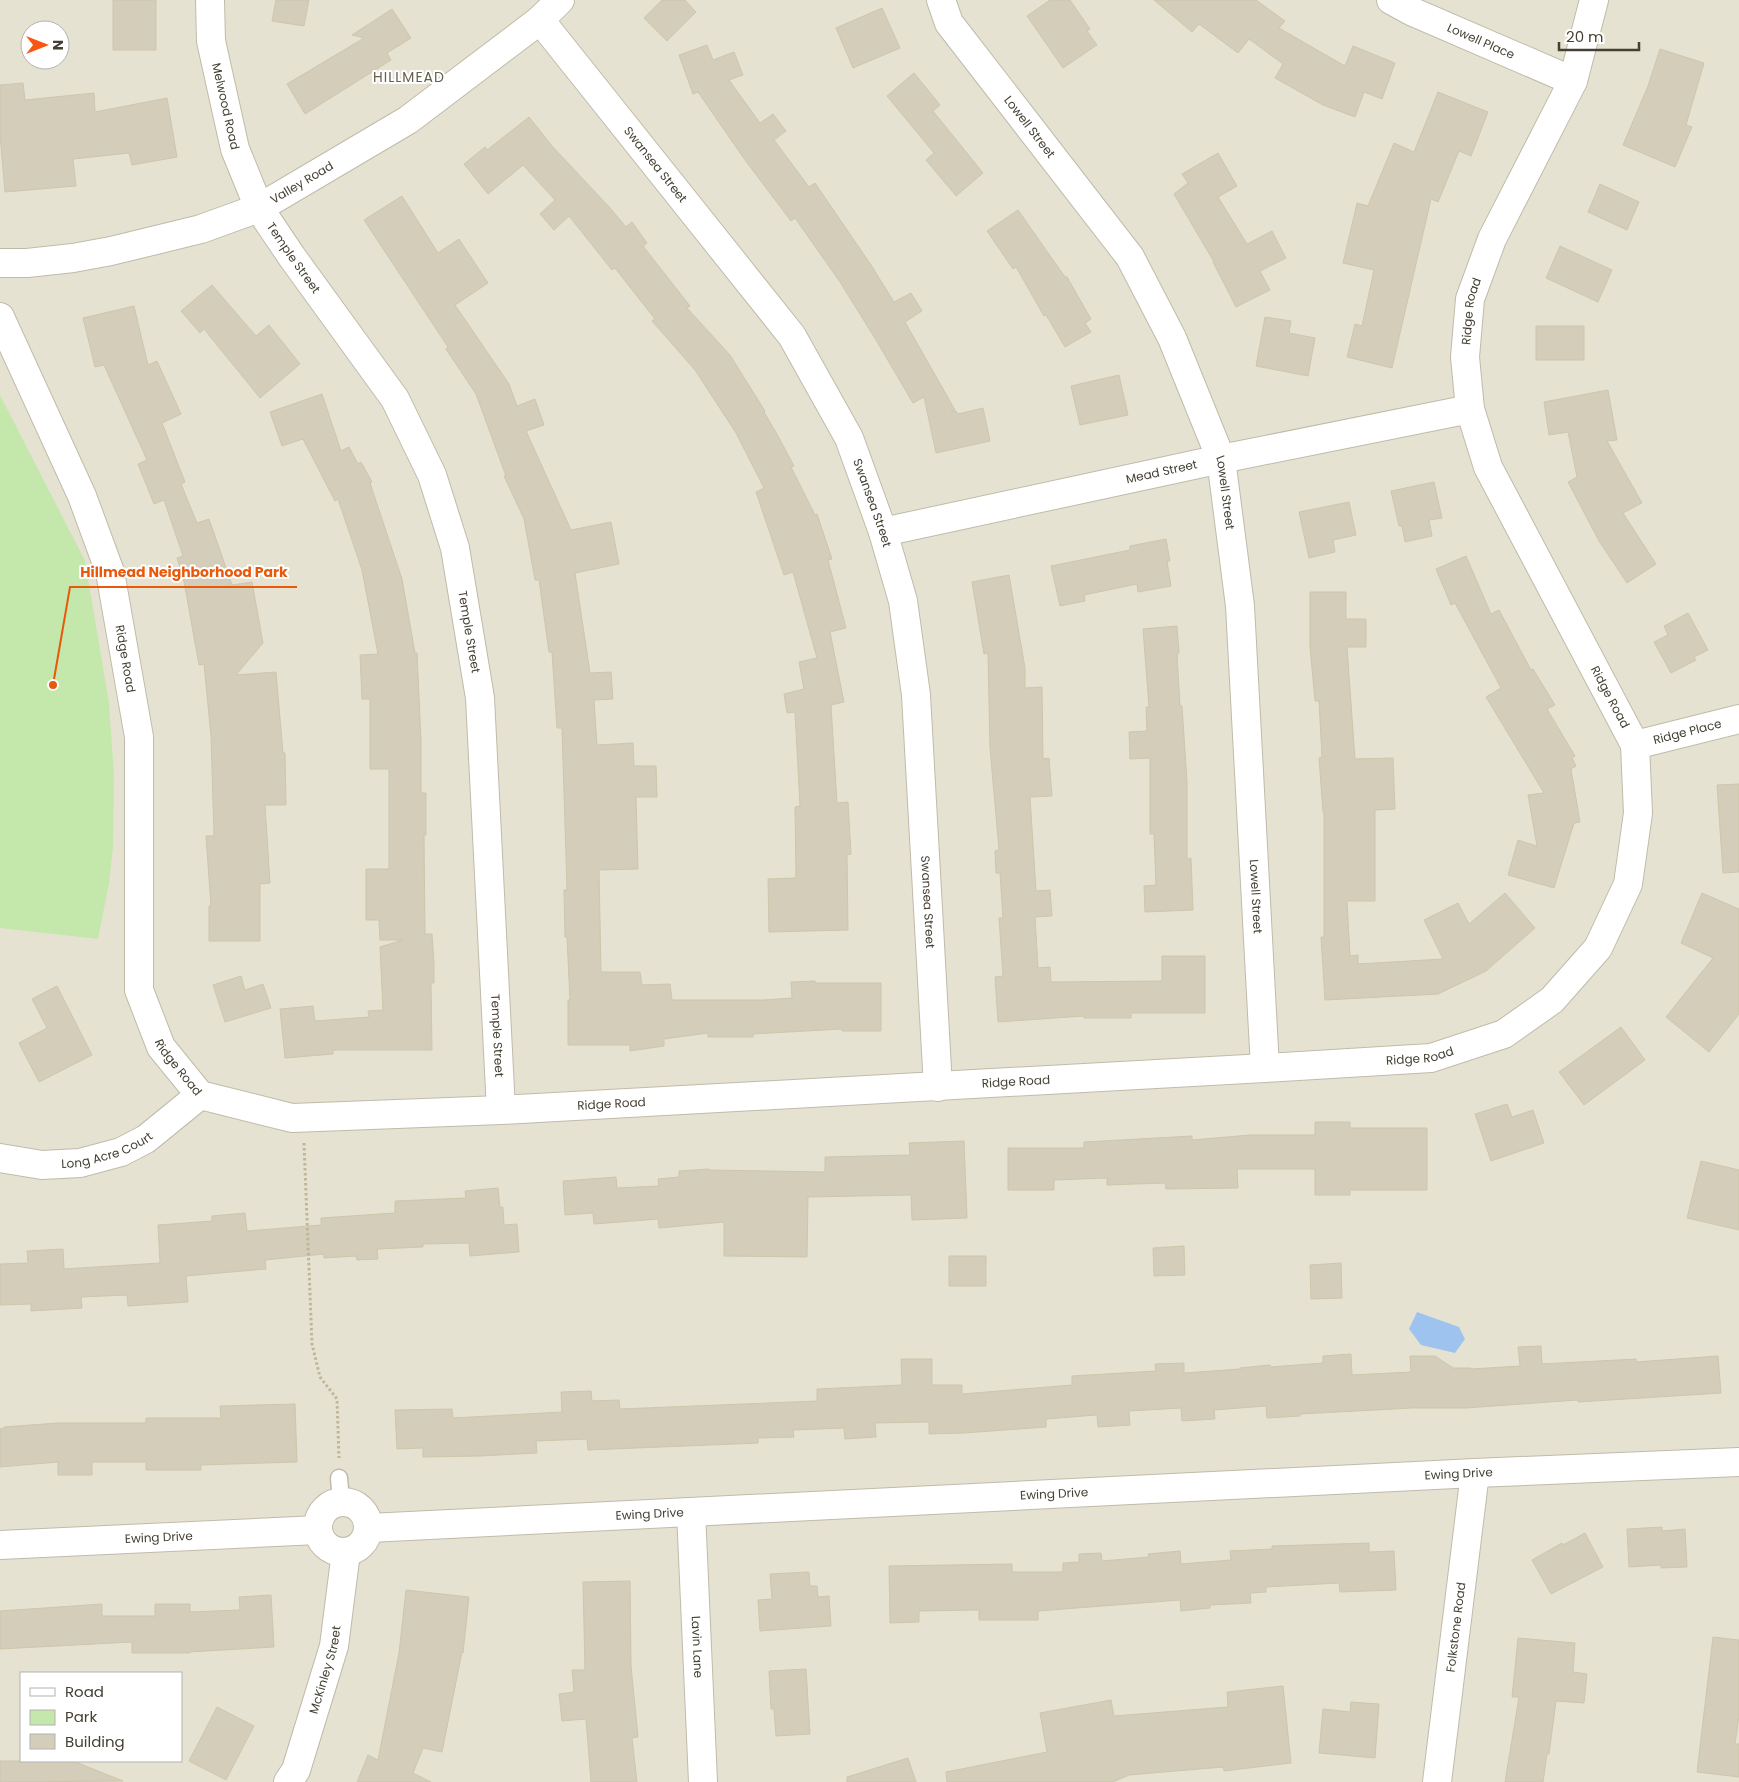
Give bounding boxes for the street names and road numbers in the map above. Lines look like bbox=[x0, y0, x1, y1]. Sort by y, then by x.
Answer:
street label: Lowell Place bbox=[1445, 19, 1518, 63]
street label: Melwood Road bbox=[208, 61, 244, 151]
street label: Lowell Street bbox=[1000, 92, 1059, 161]
street label: Swansea Street bbox=[620, 123, 691, 206]
street label: Valley Road bbox=[267, 157, 336, 208]
street label: Temple Street bbox=[263, 219, 325, 297]
street label: Ridge Road bbox=[1457, 275, 1485, 346]
street label: Lowell Street bbox=[1212, 453, 1239, 531]
street label: Mead Street bbox=[1124, 455, 1199, 487]
street label: Swansea Street bbox=[849, 456, 896, 549]
street label: Temple Street bbox=[454, 589, 485, 674]
street label: Ridge Road bbox=[111, 624, 140, 694]
street label: Ridge Road bbox=[1587, 663, 1634, 731]
street label: Ridge Place bbox=[1651, 715, 1723, 748]
street label: Swansea Street bbox=[917, 855, 939, 949]
street label: Lowell Street bbox=[1246, 859, 1267, 934]
street label: Temple Street bbox=[487, 994, 508, 1078]
street label: Ridge Road bbox=[151, 1037, 206, 1099]
street label: Ridge Road bbox=[1386, 1042, 1456, 1069]
street label: Ridge Road bbox=[981, 1071, 1050, 1092]
street label: Ridge Road bbox=[577, 1093, 646, 1114]
street label: Long Acre Court bbox=[61, 1128, 156, 1172]
street label: Ewing Drive bbox=[1424, 1463, 1493, 1483]
street label: Ewing Drive bbox=[1020, 1483, 1089, 1504]
street label: Ewing Drive bbox=[615, 1503, 684, 1524]
street label: Ewing Drive bbox=[124, 1527, 193, 1547]
street label: Folkstone Road bbox=[1442, 1581, 1470, 1673]
street label: Lavin Lane bbox=[688, 1615, 707, 1678]
street label: McKinley Street bbox=[305, 1625, 345, 1716]

